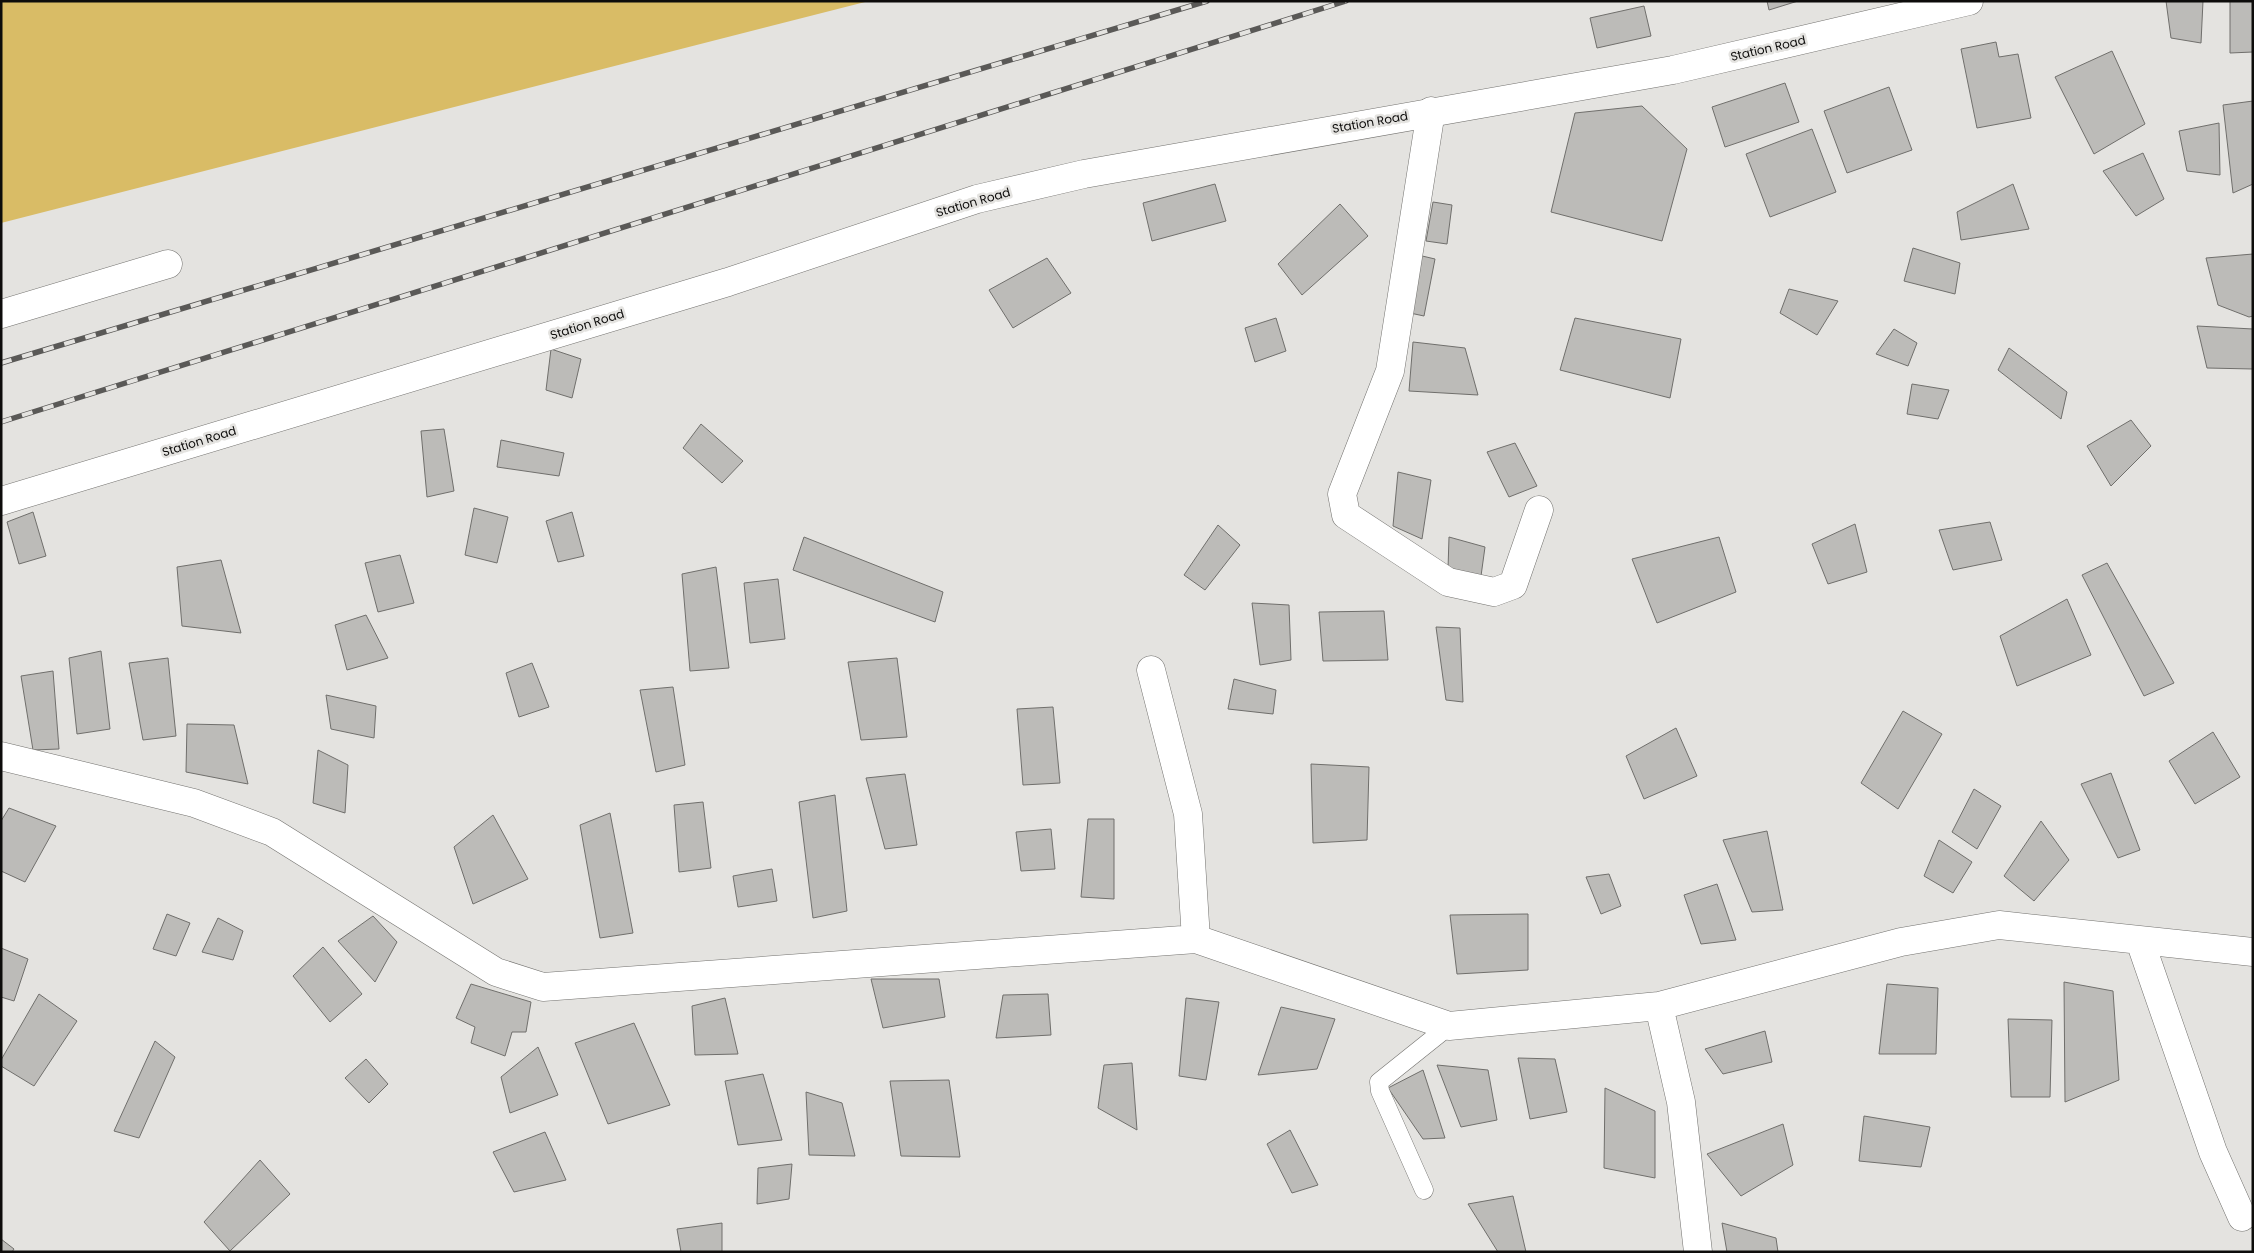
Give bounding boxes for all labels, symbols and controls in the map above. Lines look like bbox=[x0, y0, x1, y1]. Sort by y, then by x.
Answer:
street label: Station Road bbox=[1729, 31, 1807, 65]
street label: Station Road bbox=[1331, 107, 1409, 137]
street label: Station Road bbox=[934, 183, 1012, 221]
street label: Station Road bbox=[548, 305, 626, 343]
street label: Station Road bbox=[160, 422, 238, 460]

